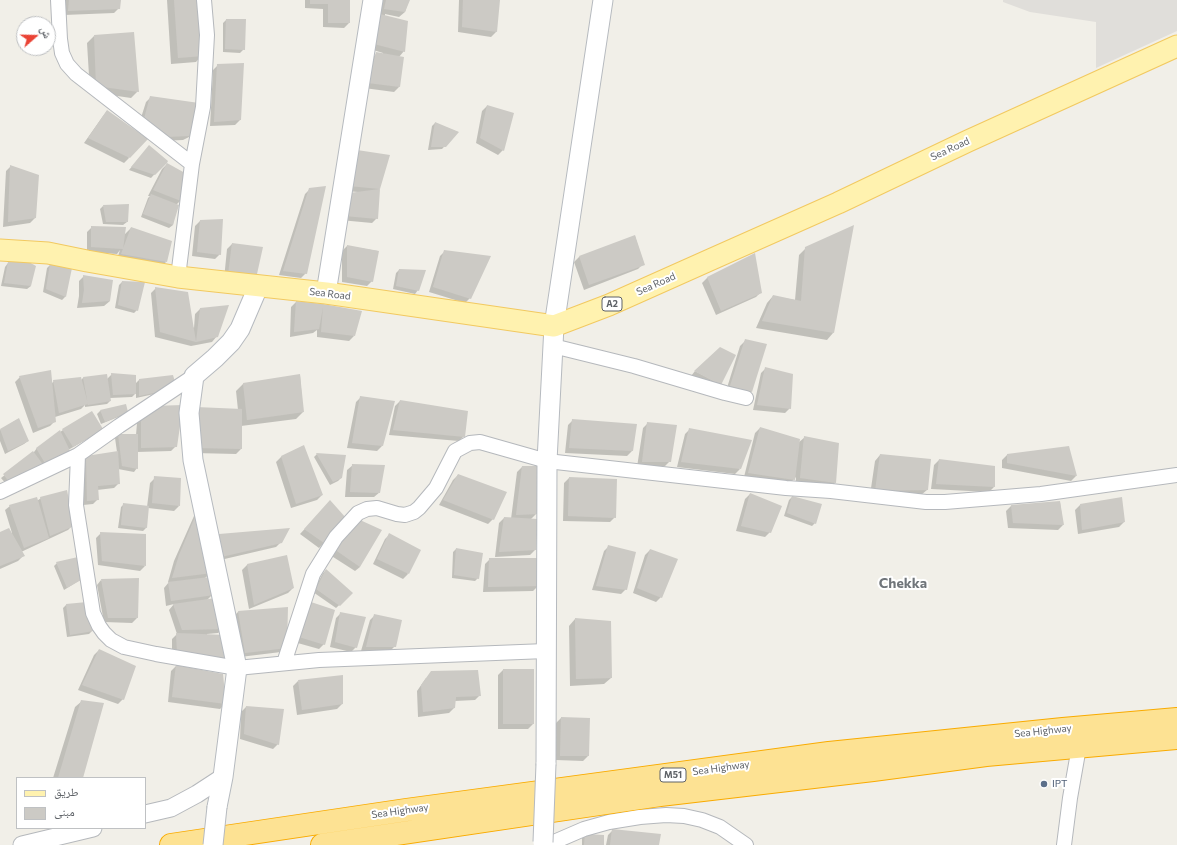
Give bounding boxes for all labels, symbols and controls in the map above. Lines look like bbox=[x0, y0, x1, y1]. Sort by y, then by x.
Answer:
north arrow bbox=[16, 16, 56, 56]
text: ش bbox=[39, 24, 55, 40]
street label: Sea Road bbox=[929, 135, 971, 163]
street label: Sea Road bbox=[635, 270, 677, 298]
street label: Sea Road bbox=[309, 286, 351, 302]
road number: A2 bbox=[602, 297, 622, 311]
district label: Chekka bbox=[879, 575, 927, 591]
street label: Sea Highway bbox=[1014, 722, 1072, 740]
street label: Sea Highway bbox=[692, 758, 750, 778]
road number: M51 bbox=[660, 768, 686, 782]
legend bbox=[16, 777, 146, 829]
place label: IPT bbox=[1052, 778, 1067, 790]
marker: IPT bbox=[1039, 779, 1049, 789]
text: طريق bbox=[54, 784, 79, 798]
street label: Sea Highway bbox=[371, 801, 429, 821]
text: مبنى bbox=[54, 804, 75, 818]

